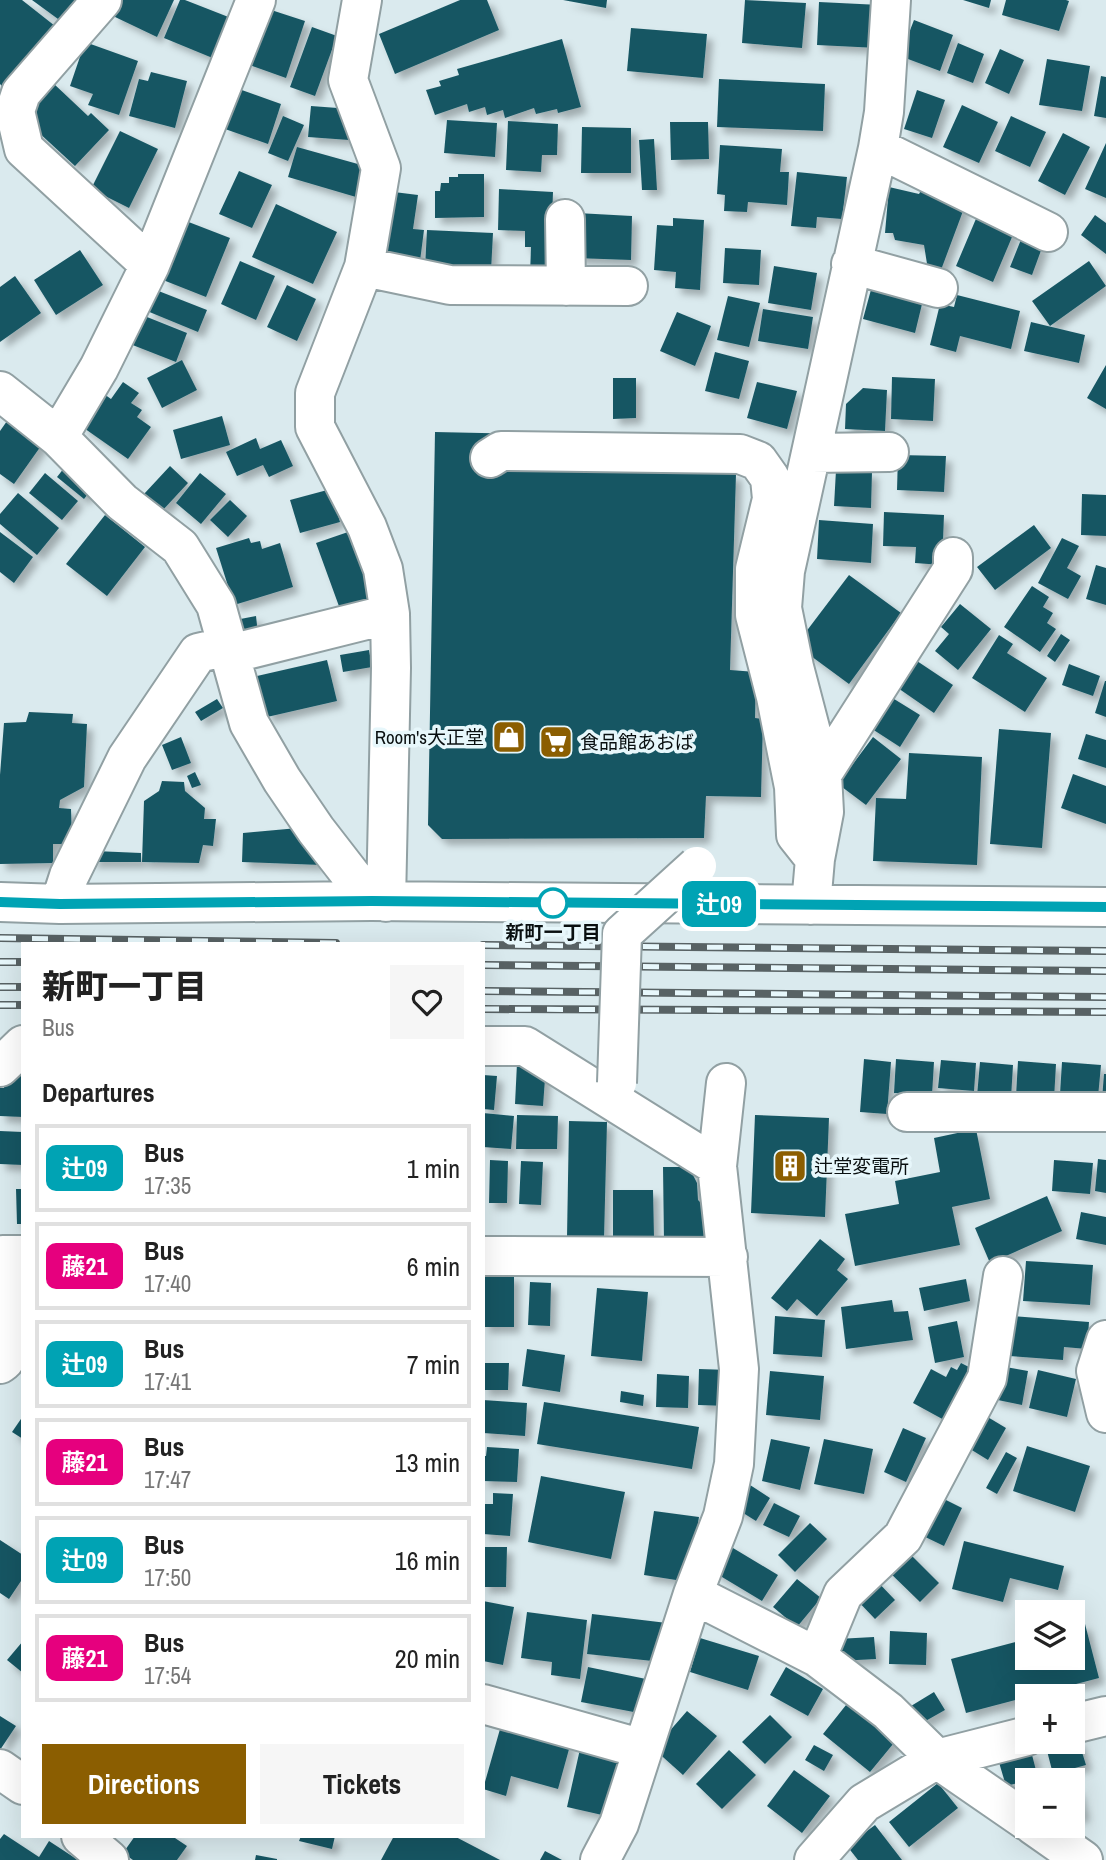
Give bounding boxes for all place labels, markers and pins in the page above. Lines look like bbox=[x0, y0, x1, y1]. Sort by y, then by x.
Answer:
shop icon: Room's大正堂 bbox=[490, 718, 528, 756]
supermarket icon: 食品館あおば bbox=[537, 723, 575, 761]
place label: Room's大正堂 bbox=[375, 724, 484, 750]
place label: 食品館あおば bbox=[580, 729, 694, 755]
marker: 新町一丁目 bbox=[538, 888, 568, 918]
place label: 新町一丁目 bbox=[505, 919, 601, 945]
building icon: 辻堂変電所 bbox=[771, 1147, 809, 1185]
place label: 辻堂変電所 bbox=[814, 1153, 909, 1179]

